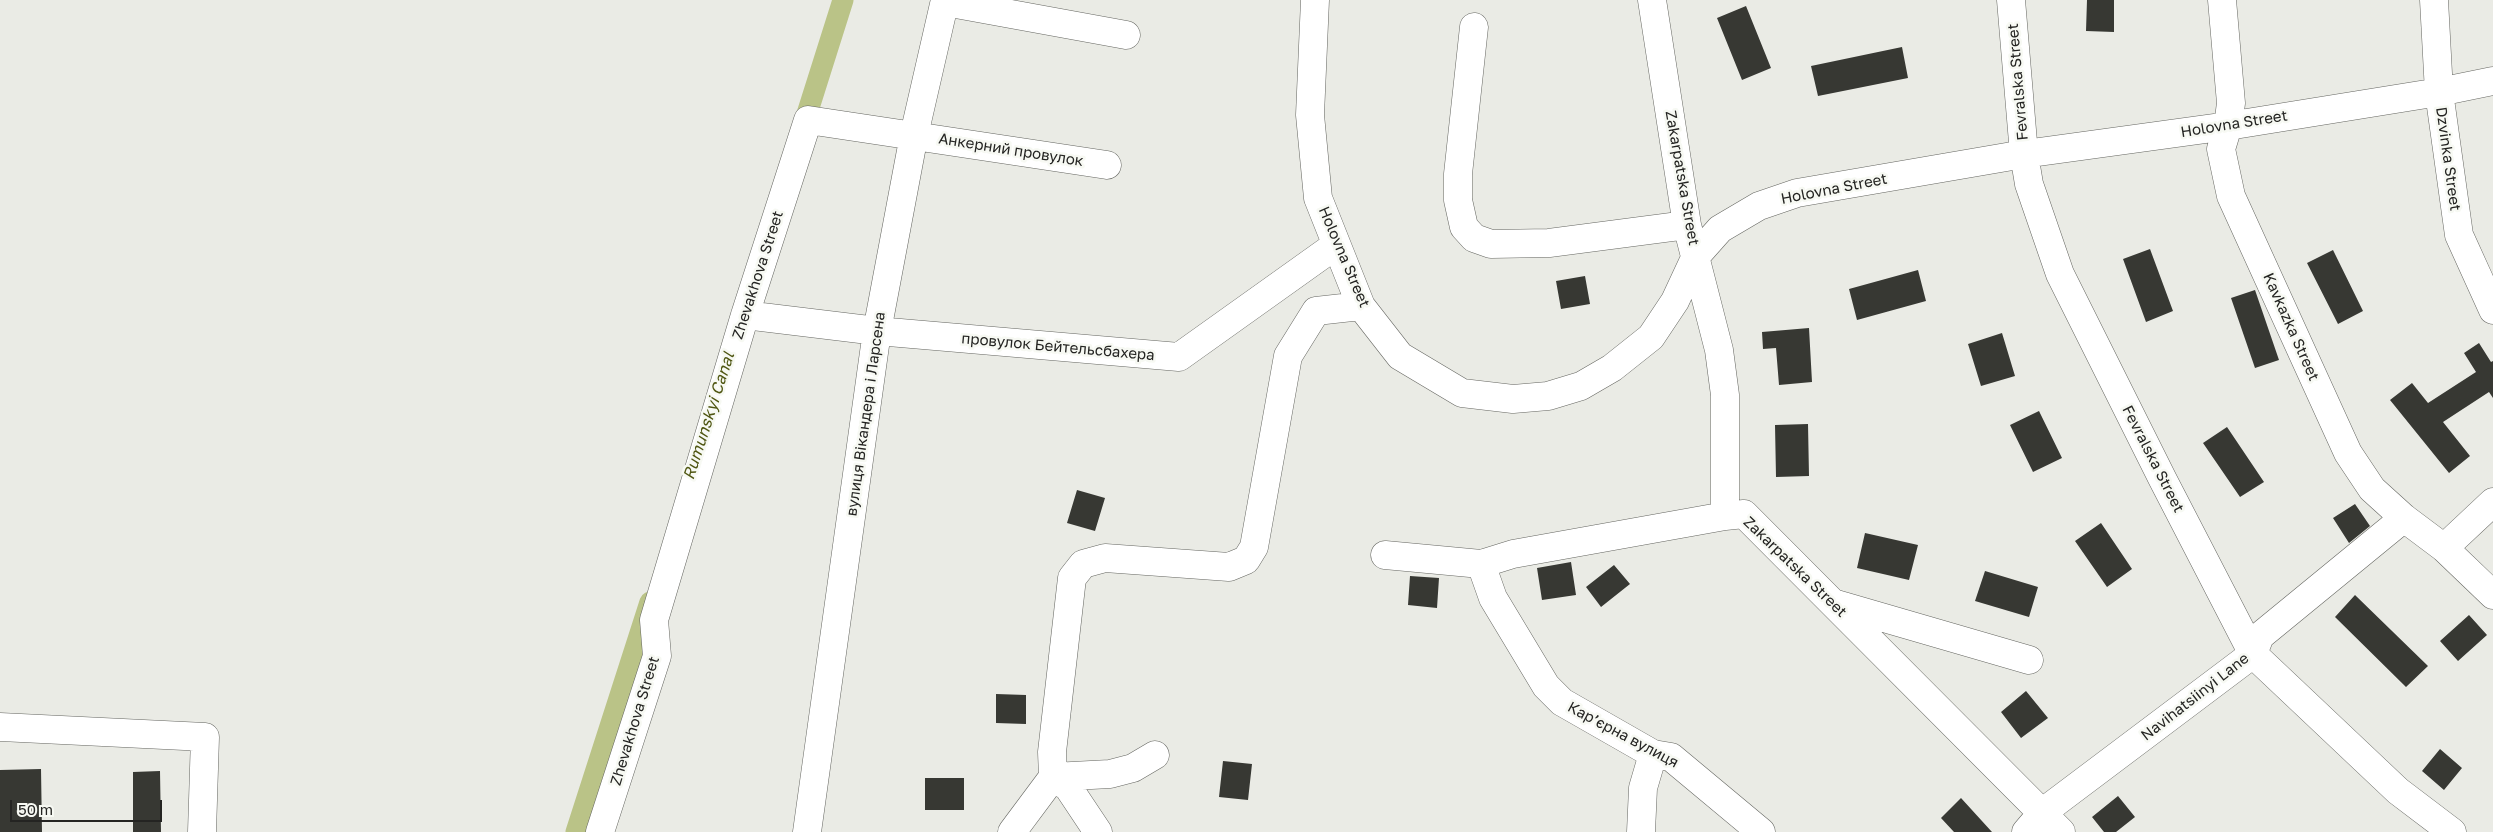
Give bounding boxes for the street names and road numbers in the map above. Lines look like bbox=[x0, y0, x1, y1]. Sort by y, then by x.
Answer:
street label: Fevralska Street bbox=[2004, 23, 2032, 141]
street label: Dzvinka Street bbox=[2432, 106, 2464, 212]
street label: Holovna Street bbox=[2179, 107, 2289, 141]
street label: Zakarpatska Street bbox=[1661, 109, 1703, 247]
street label: Анкерний провулок bbox=[937, 130, 1085, 170]
street label: Holovna Street bbox=[1779, 170, 1889, 208]
street label: Holovna Street bbox=[1315, 204, 1373, 310]
street label: Zhevakhova Street bbox=[729, 208, 787, 342]
street label: Kavkazka Street bbox=[2259, 270, 2323, 384]
street label: вулиця Вікандера і Ларсена bbox=[843, 311, 889, 517]
street label: провулок Бейтельсбахера bbox=[961, 330, 1155, 364]
street label: Fevralska Street bbox=[2118, 403, 2188, 515]
street label: Zakarpatska Street bbox=[1740, 513, 1850, 621]
street label: Navihatsiinyi Lane bbox=[2138, 649, 2252, 745]
street label: Zhevakhova Street bbox=[607, 654, 663, 788]
street label: Карʼєрна вулиця bbox=[1564, 698, 1682, 772]

